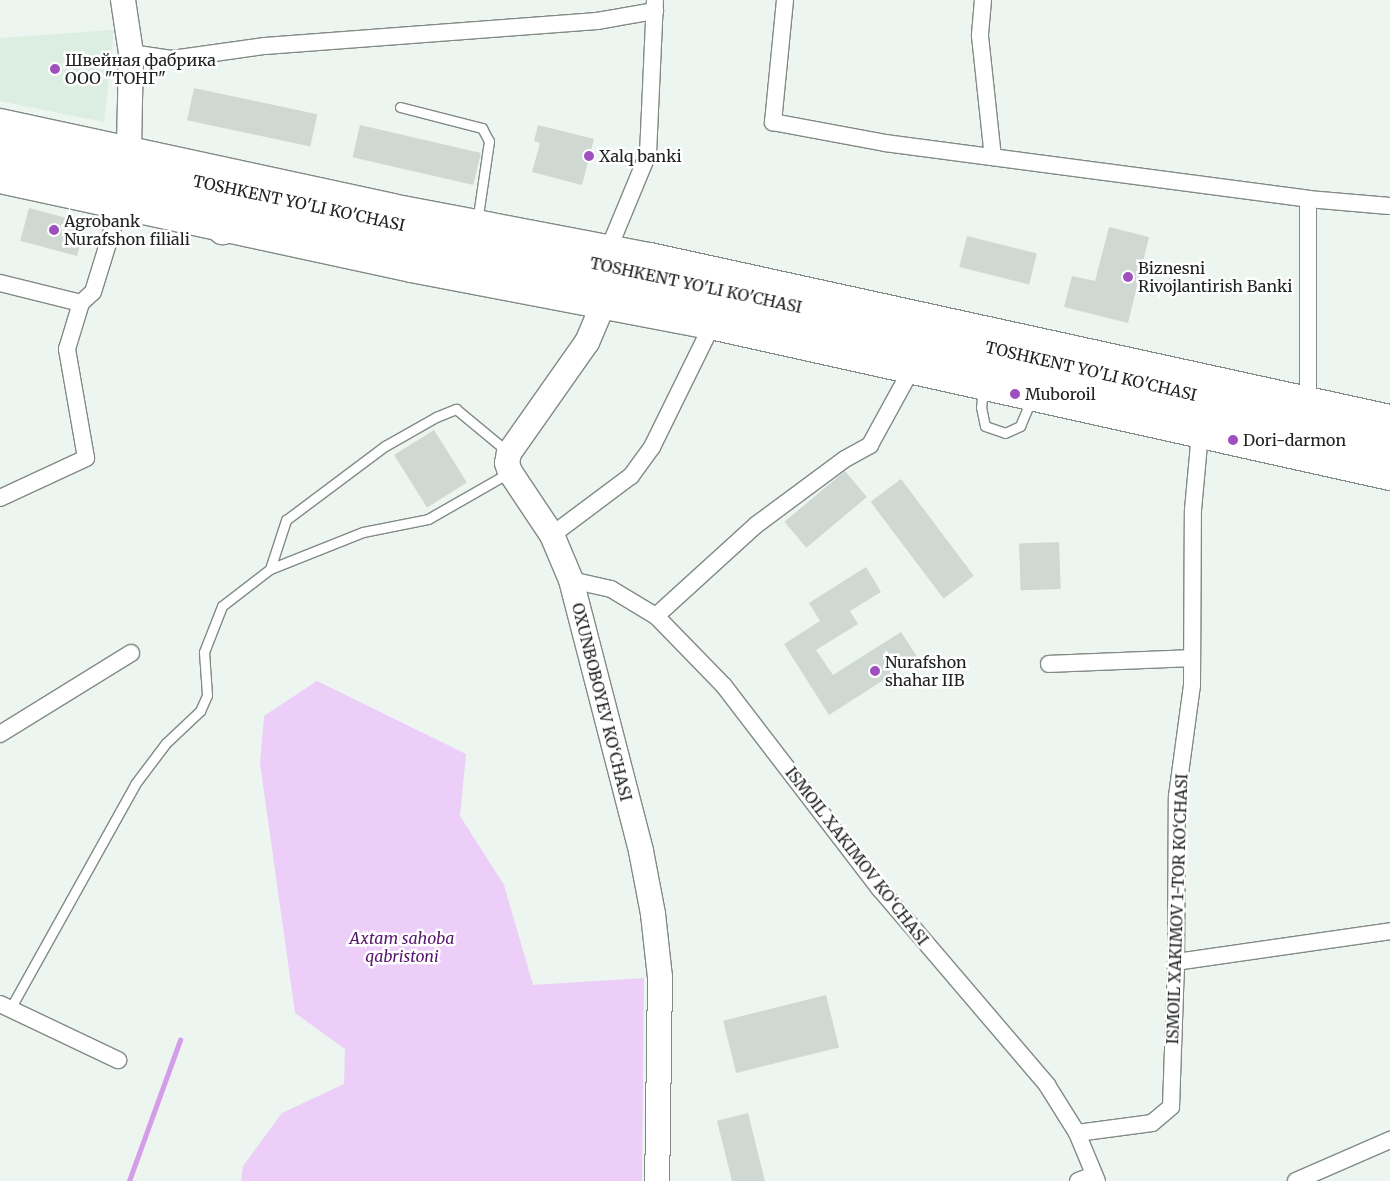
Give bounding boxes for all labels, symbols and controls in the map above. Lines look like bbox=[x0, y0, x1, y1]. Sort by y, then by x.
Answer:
place label: Швейная фабрика ООО "ТОНГ" bbox=[65, 50, 216, 88]
marker: Швейная фабрика ООО "ТОНГ" bbox=[49, 63, 61, 75]
place label: Xalq banki bbox=[599, 146, 682, 166]
marker: Xalq banki bbox=[583, 150, 595, 162]
street label: TOSHKENT YO'LI KO'CHASI bbox=[191, 171, 407, 235]
place label: Agrobank Nurafshon filiali bbox=[64, 211, 190, 249]
marker: Agrobank Nurafshon filiali bbox=[48, 224, 60, 236]
street label: TOSHKENT YO'LI KO'CHASI bbox=[588, 253, 804, 317]
place label: Biznesni Rivojlantirish Banki bbox=[1138, 258, 1292, 296]
marker: Biznesni Rivojlantirish Banki bbox=[1122, 271, 1134, 283]
street label: TOSHKENT YO'LI KO'CHASI bbox=[984, 337, 1198, 405]
place label: Muboroil bbox=[1025, 384, 1096, 404]
marker: Muboroil bbox=[1009, 388, 1021, 400]
place label: Dori-darmon bbox=[1243, 430, 1346, 450]
marker: Dori-darmon bbox=[1227, 434, 1239, 446]
street label: OXUNBOBOYEV KO‘CHASI bbox=[568, 601, 636, 803]
place label: Nurafshon shahar IIB bbox=[885, 652, 967, 690]
marker: Nurafshon shahar IIB bbox=[869, 665, 881, 677]
street label: ISMOIL XAKIMOV KO‘CHASI bbox=[781, 763, 933, 949]
street label: ISMOIL XAKIMOV 1-TOR KO‘CHASI bbox=[1163, 773, 1191, 1045]
park label: Axtam sahoba qabristoni bbox=[350, 928, 454, 966]

